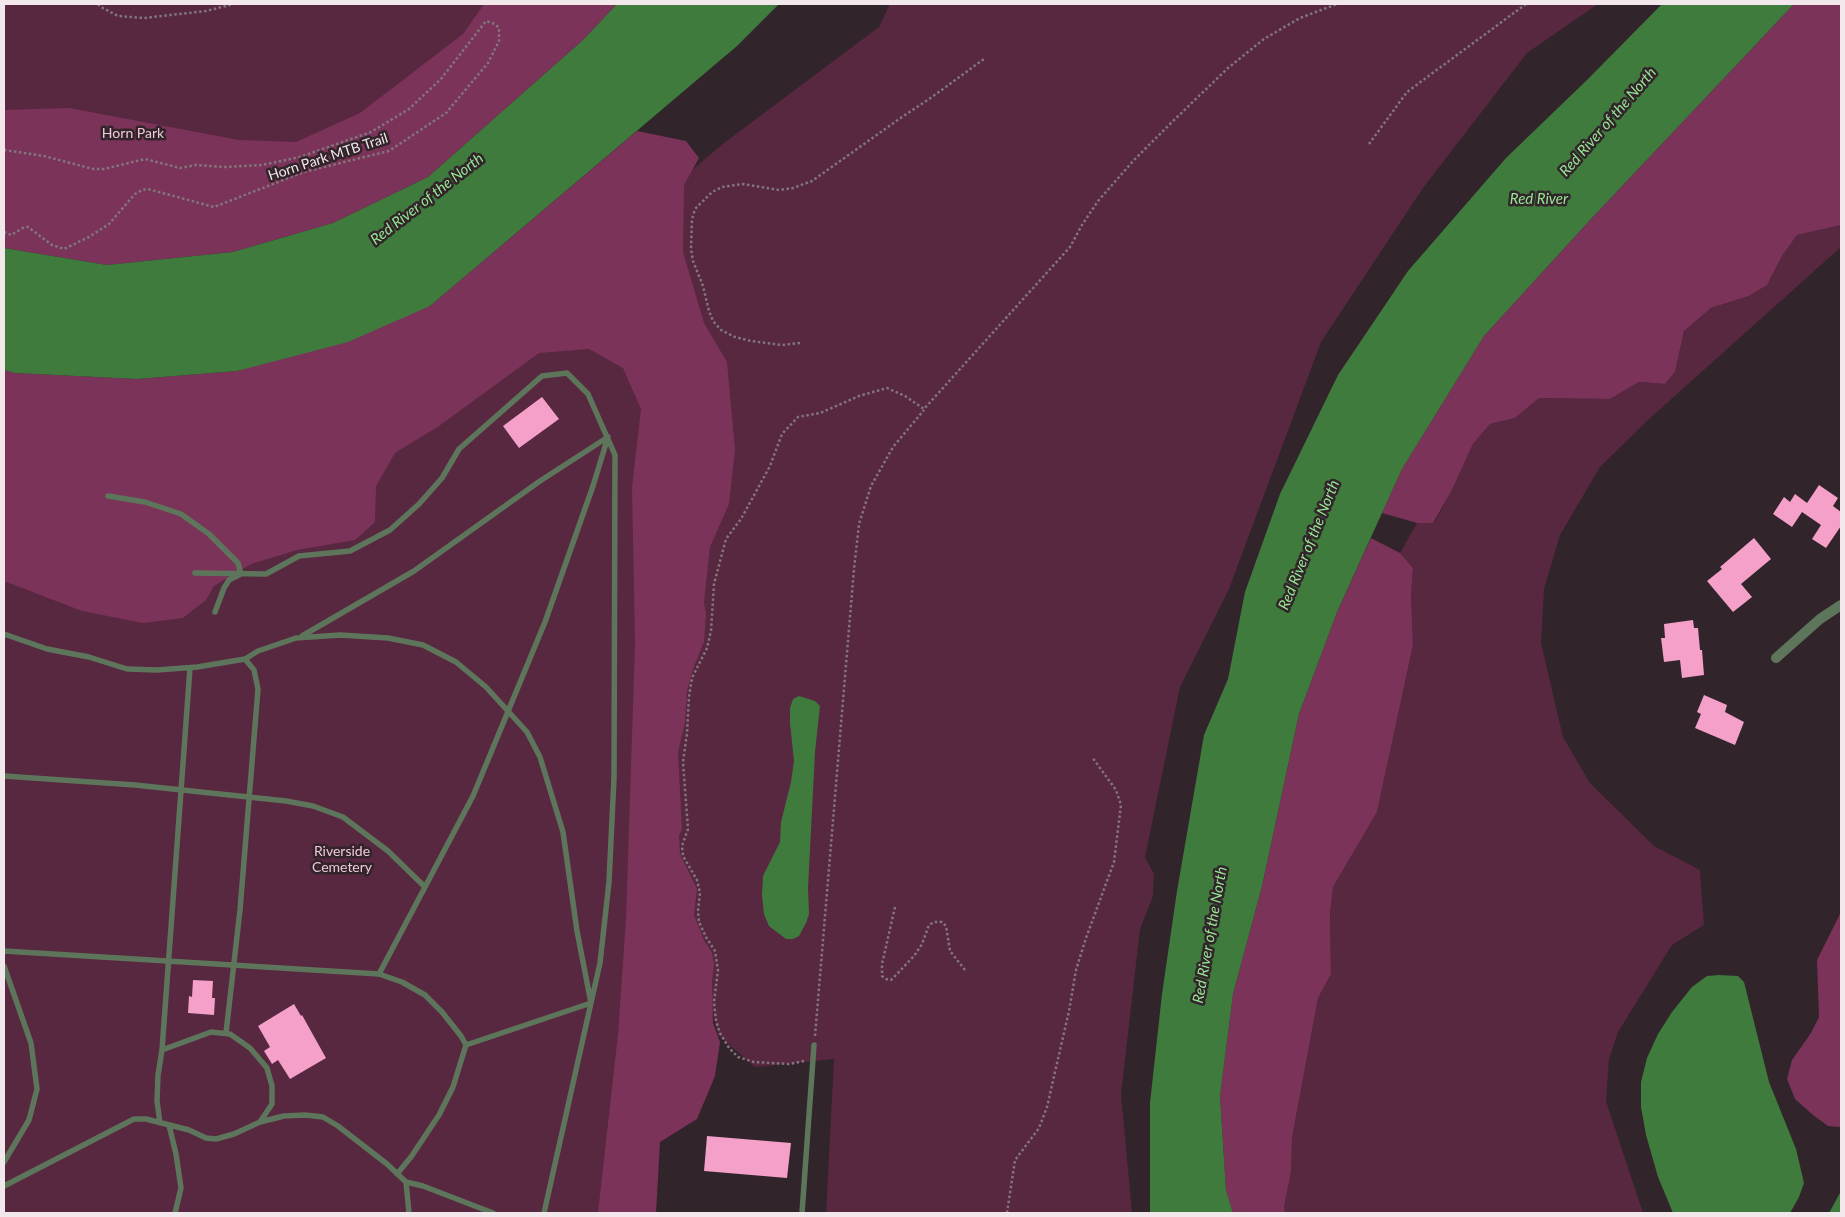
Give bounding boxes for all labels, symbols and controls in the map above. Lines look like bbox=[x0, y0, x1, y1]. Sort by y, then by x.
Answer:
water label: Red River of the North bbox=[1556, 64, 1660, 180]
park label: Horn Park bbox=[102, 125, 164, 141]
street label: Horn Park MTB Trail bbox=[266, 130, 390, 184]
water label: Red River of the North bbox=[367, 149, 487, 249]
water label: Red River bbox=[1510, 190, 1568, 208]
water label: Red River of the North bbox=[1275, 478, 1343, 612]
park label: Riverside Cemetery bbox=[312, 843, 372, 876]
water label: Red River of the North bbox=[1189, 865, 1231, 1005]

